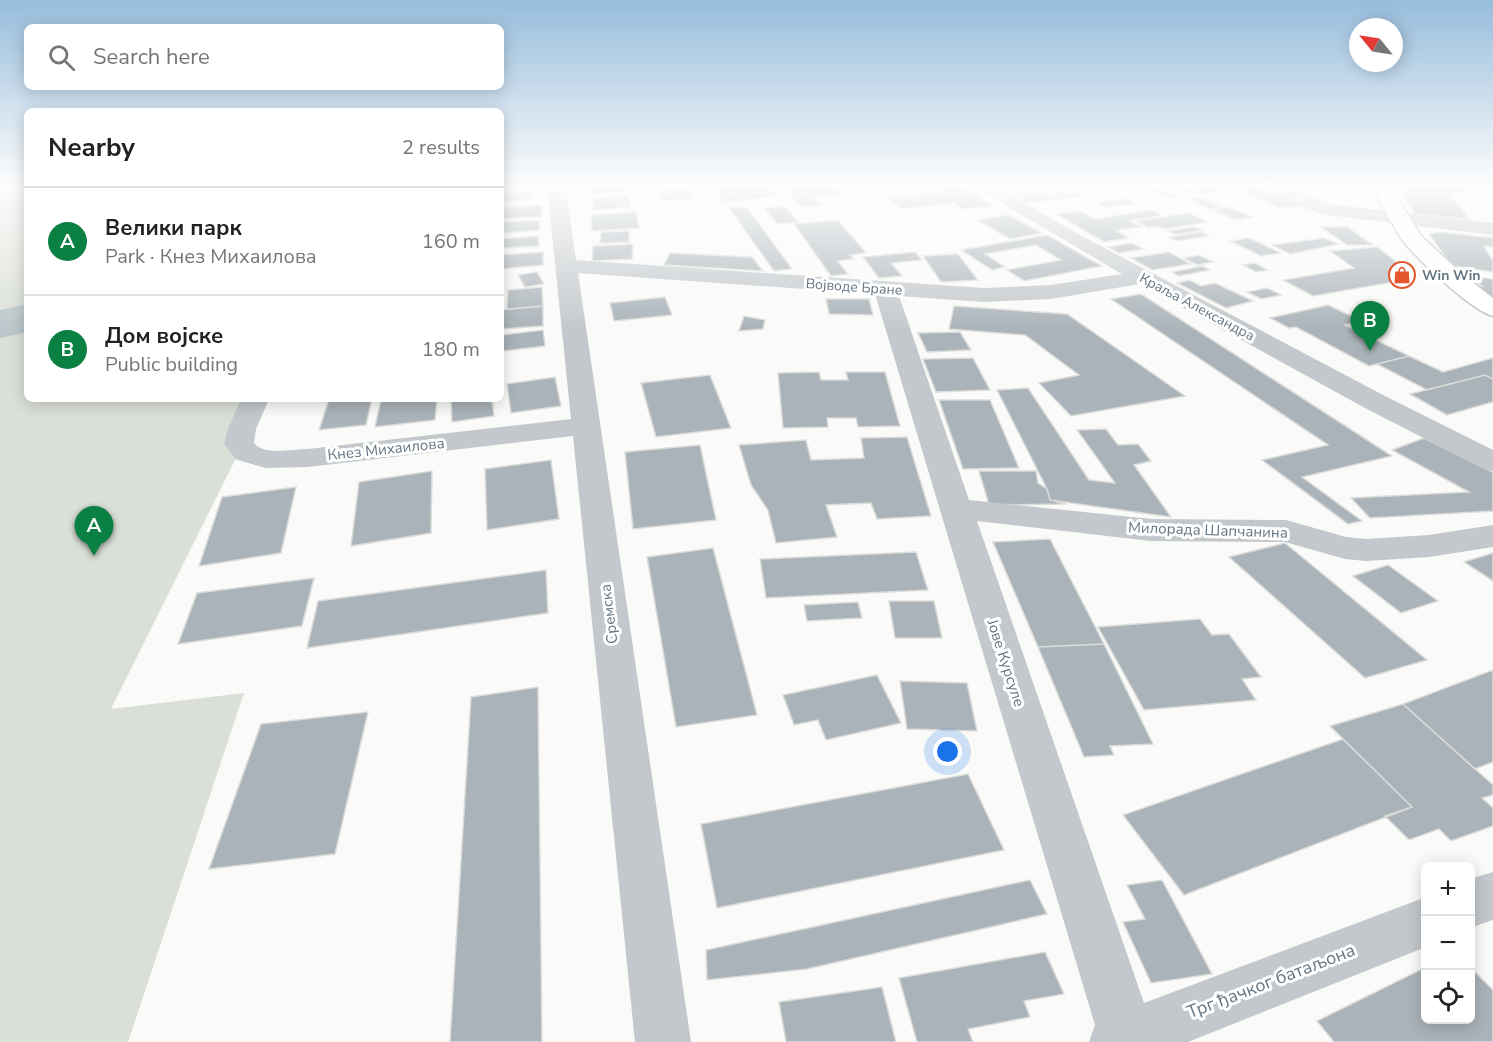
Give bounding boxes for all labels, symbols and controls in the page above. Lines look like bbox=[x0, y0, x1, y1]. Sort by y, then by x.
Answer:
north arrow bbox=[1349, 18, 1403, 72]
search box bbox=[24, 24, 504, 90]
icon: search bbox=[45, 41, 78, 74]
text: Search here bbox=[93, 42, 210, 72]
text: Nearby bbox=[48, 130, 135, 165]
text: 2 results bbox=[402, 134, 480, 161]
text: Велики парк bbox=[105, 213, 242, 243]
text: A bbox=[60, 228, 75, 255]
text: 160 m bbox=[422, 228, 480, 255]
text: Park · Кнез Михаилова bbox=[105, 243, 317, 270]
shop icon: Win Win bbox=[1387, 260, 1417, 290]
place label: Win Win bbox=[1422, 266, 1480, 285]
street label: Краља Александра bbox=[1136, 269, 1258, 345]
street label: Војводе Бране bbox=[805, 274, 903, 300]
pin: B bbox=[1350, 302, 1390, 351]
text: Дом војске bbox=[105, 321, 223, 351]
text: B bbox=[61, 336, 74, 363]
text: 180 m bbox=[422, 336, 480, 363]
text: Public building bbox=[105, 351, 238, 378]
street label: Кнез Михаилова bbox=[326, 433, 446, 465]
pin: A bbox=[74, 506, 113, 556]
street label: Милорада Шапчанина bbox=[1128, 517, 1288, 543]
street label: Сремска bbox=[595, 583, 623, 645]
street label: Јове Курсуле bbox=[982, 616, 1030, 709]
your location bbox=[933, 737, 962, 766]
map controls bbox=[1421, 862, 1475, 1024]
button: + bbox=[1421, 862, 1475, 916]
button: − bbox=[1421, 916, 1475, 970]
street label: Трг ђачког батаљона bbox=[1183, 938, 1359, 1024]
button: locate bbox=[1421, 970, 1475, 1024]

